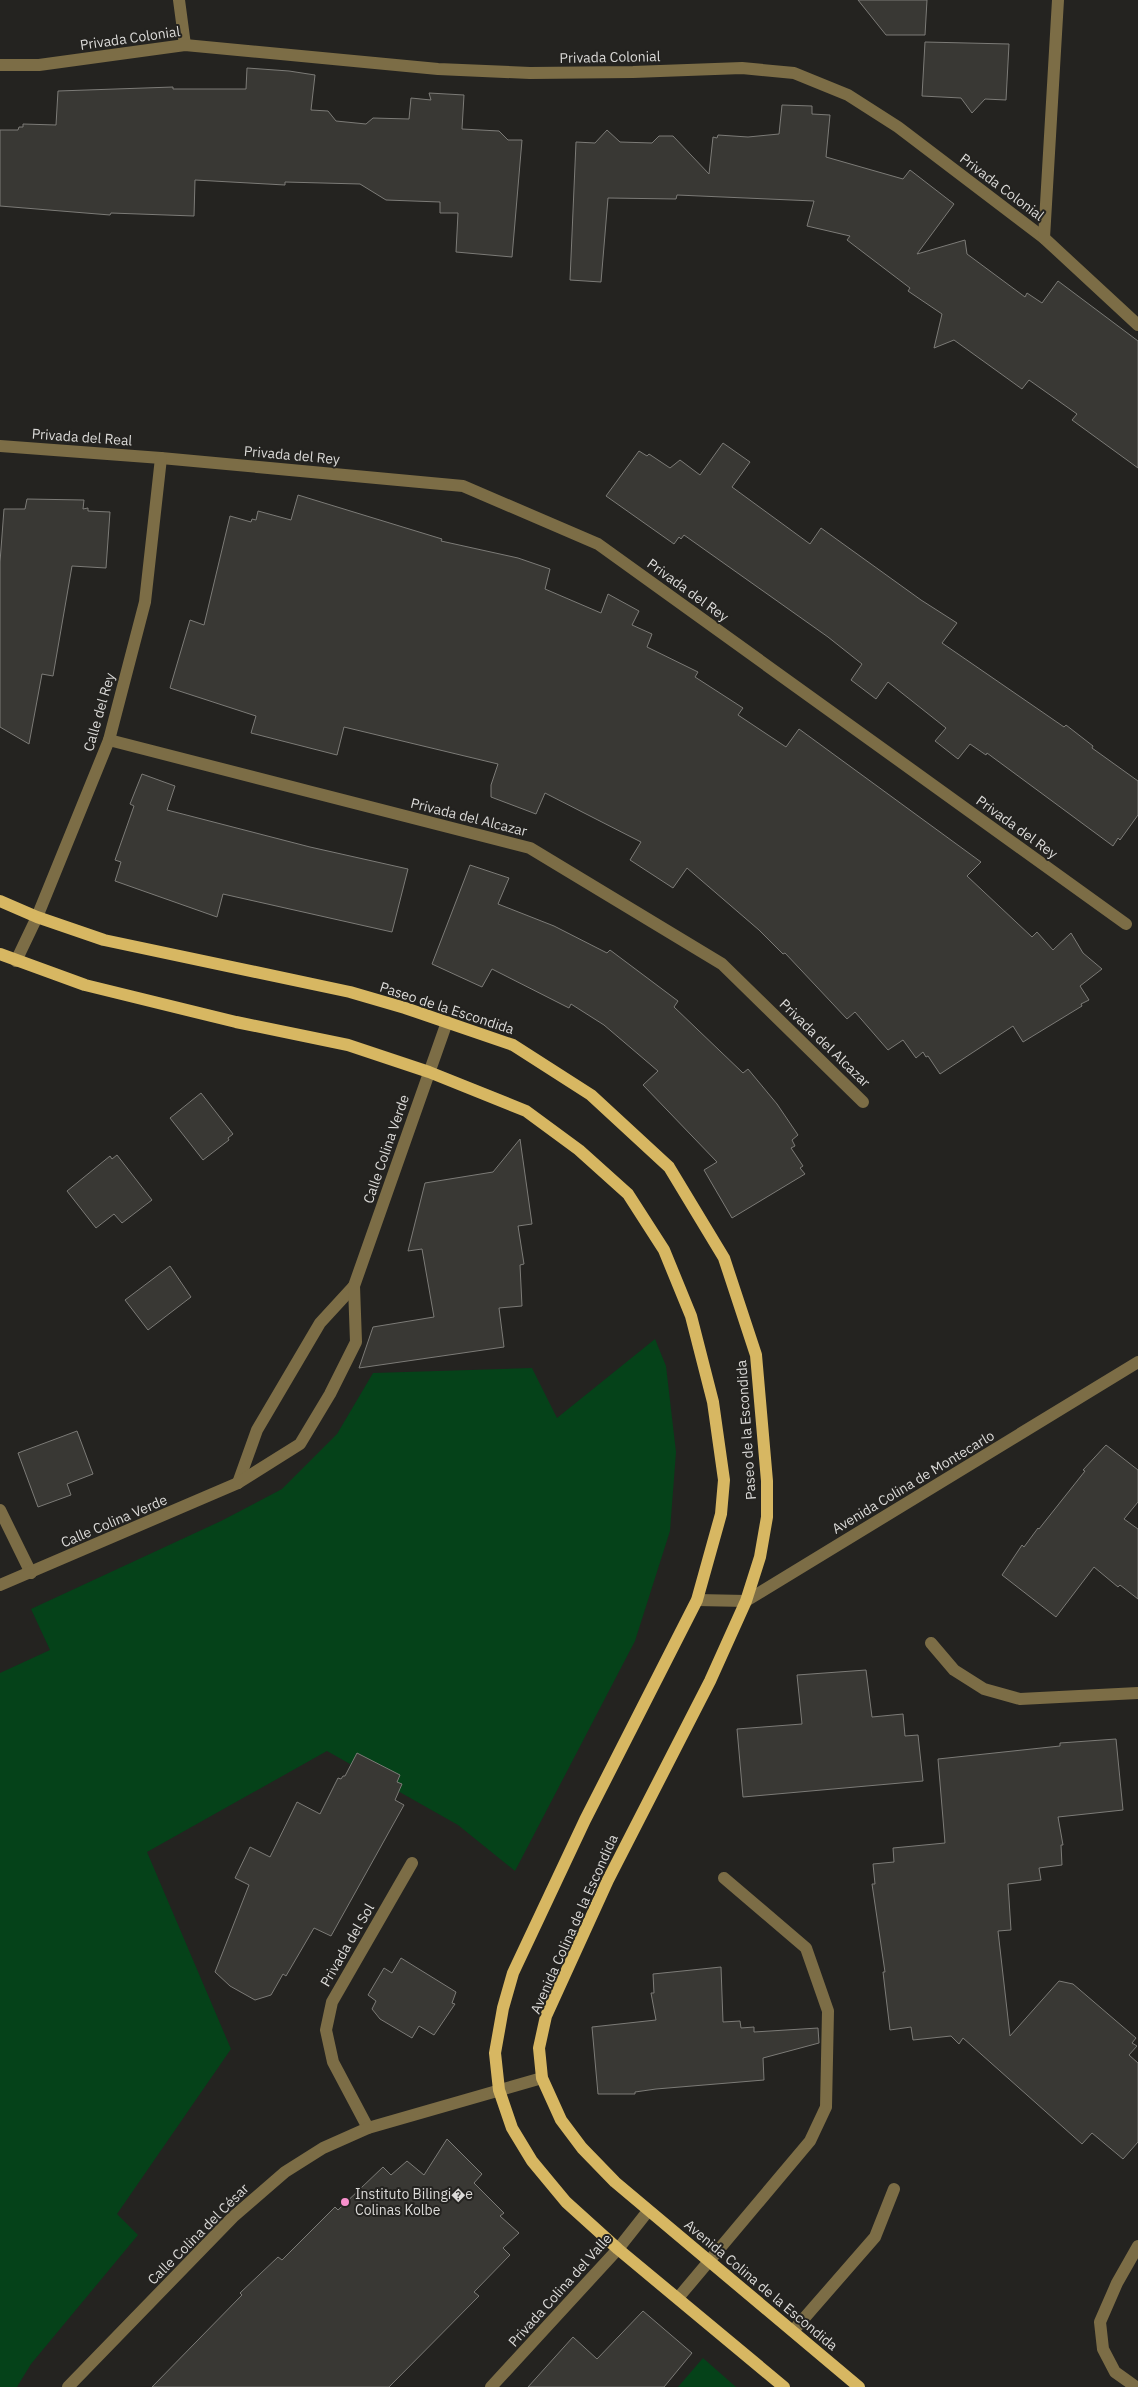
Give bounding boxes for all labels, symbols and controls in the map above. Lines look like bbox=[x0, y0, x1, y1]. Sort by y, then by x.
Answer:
street label: Privada Colonial bbox=[79, 22, 181, 54]
street label: Privada Colonial bbox=[559, 47, 661, 67]
street label: Privada Colonial bbox=[956, 149, 1048, 225]
street label: Privada del Real bbox=[31, 425, 133, 450]
street label: Privada del Rey bbox=[243, 442, 341, 468]
street label: Privada del Rey bbox=[644, 554, 732, 626]
street label: Calle del Rey bbox=[79, 671, 119, 753]
street label: Privada del Rey bbox=[973, 791, 1061, 863]
street label: Privada del Alcazar bbox=[409, 794, 529, 840]
street label: Paseo de la Escondida bbox=[378, 978, 517, 1038]
street label: Privada del Alcazar bbox=[776, 995, 874, 1091]
street label: Calle Colina Verde bbox=[359, 1092, 413, 1206]
street label: Paseo de la Escondida bbox=[732, 1359, 760, 1501]
street label: Avenida Colina de Montecarlo bbox=[829, 1426, 998, 1538]
street label: Calle Colina Verde bbox=[58, 1490, 170, 1552]
street label: Avenida Colina de la Escondida bbox=[526, 1831, 622, 2017]
street label: Privada del Sol bbox=[316, 1900, 378, 1990]
street label: Calle Colina del César bbox=[144, 2180, 252, 2288]
place label: Instituto Bilingi�e Colinas Kolbe bbox=[355, 2185, 473, 2219]
marker: Instituto Bilingi�e Colinas Kolbe bbox=[339, 2196, 351, 2208]
street label: Avenida Colina de la Escondida bbox=[681, 2216, 842, 2355]
street label: Privada Colina del Valle bbox=[504, 2229, 616, 2350]

